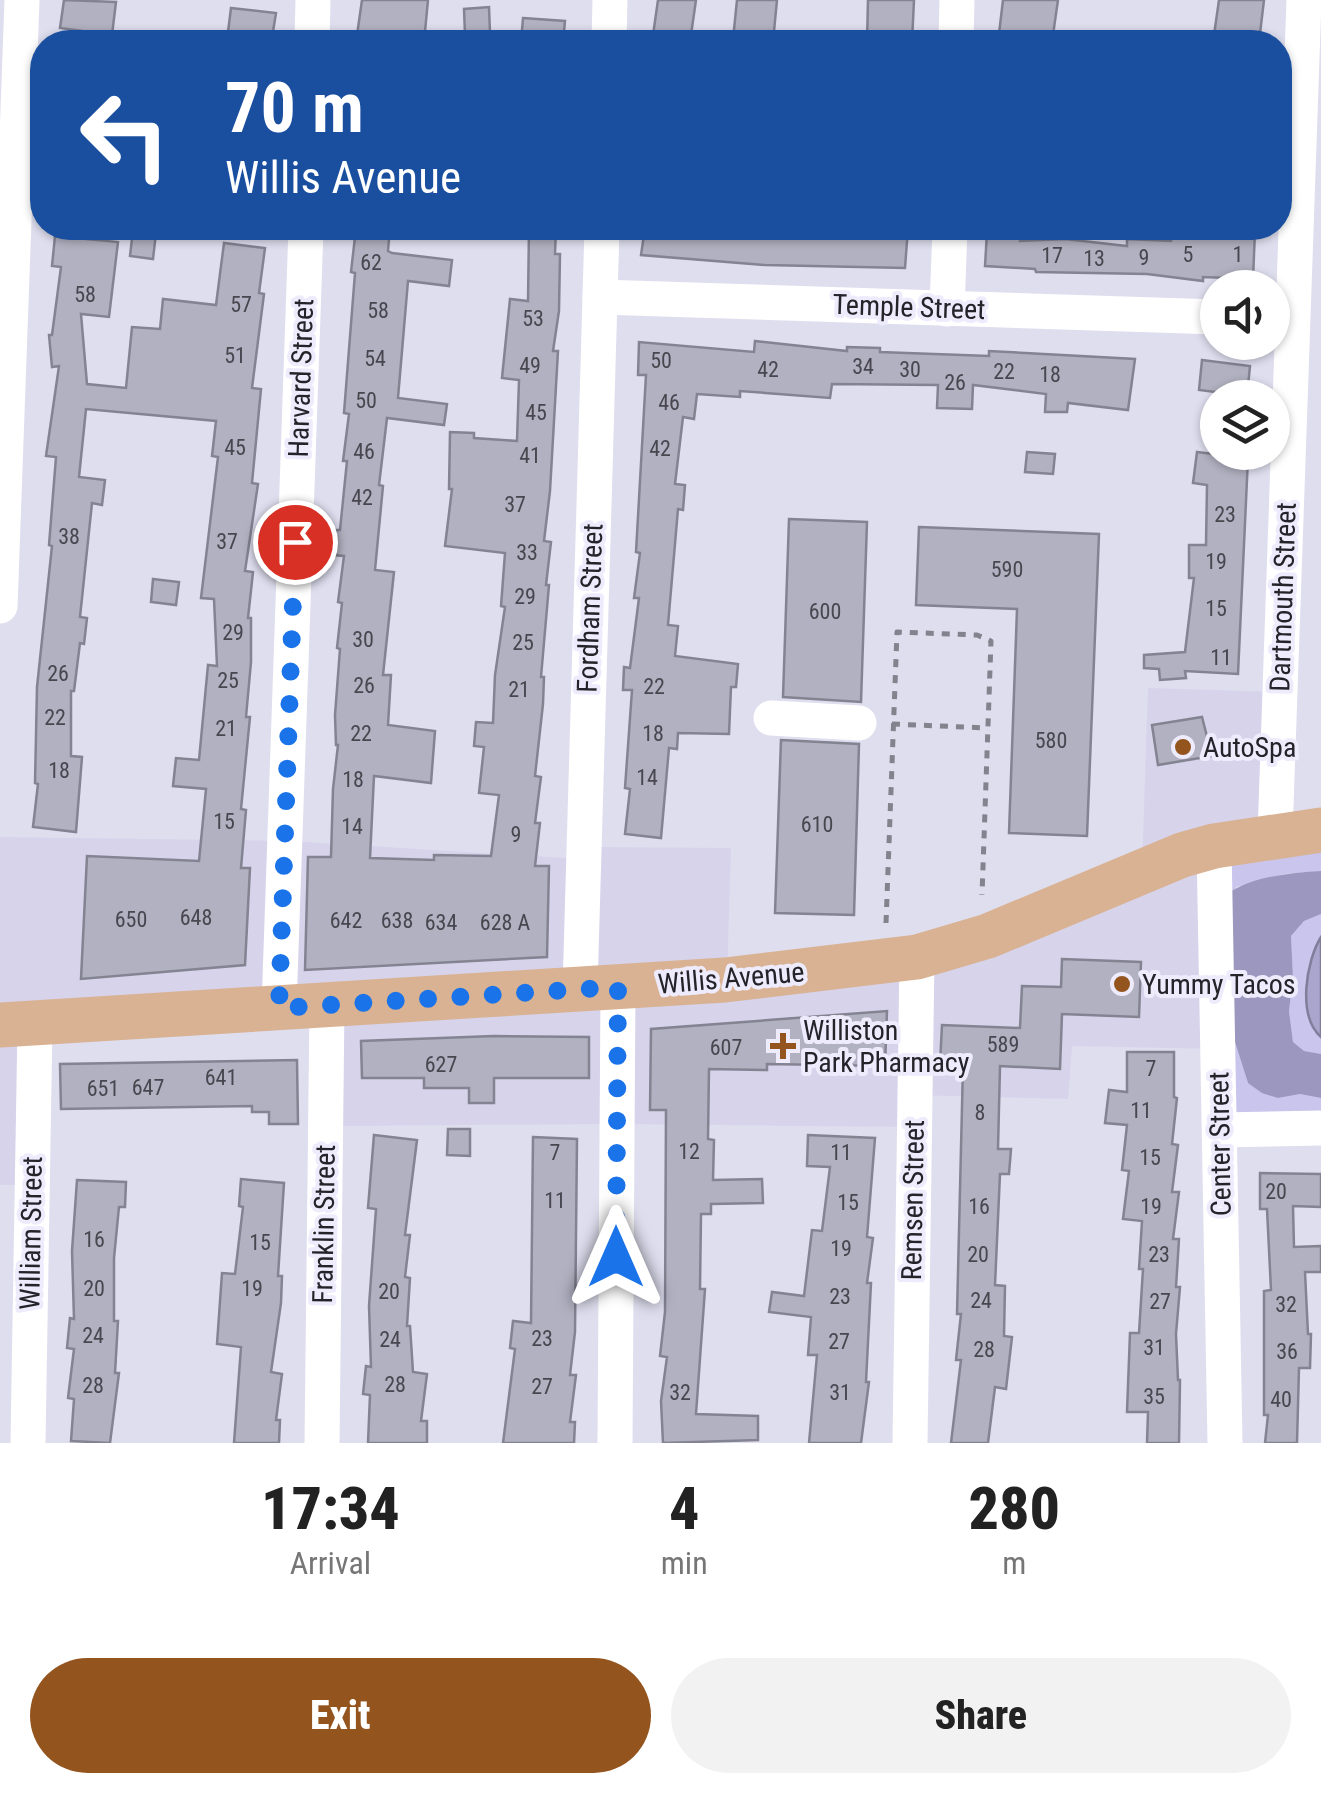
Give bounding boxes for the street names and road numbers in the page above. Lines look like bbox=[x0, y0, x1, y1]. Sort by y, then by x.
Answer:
street label: Temple Street bbox=[832, 288, 986, 326]
street label: Harvard Street bbox=[282, 298, 320, 458]
street label: Dartmouth Street bbox=[1263, 502, 1303, 692]
street label: Fordham Street bbox=[571, 523, 609, 693]
street label: Willis Avenue bbox=[656, 955, 806, 1001]
street label: Center Street bbox=[1202, 1071, 1238, 1217]
street label: Remsen Street bbox=[895, 1119, 931, 1281]
street label: Franklin Street bbox=[306, 1144, 342, 1304]
street label: William Street bbox=[13, 1156, 49, 1310]

